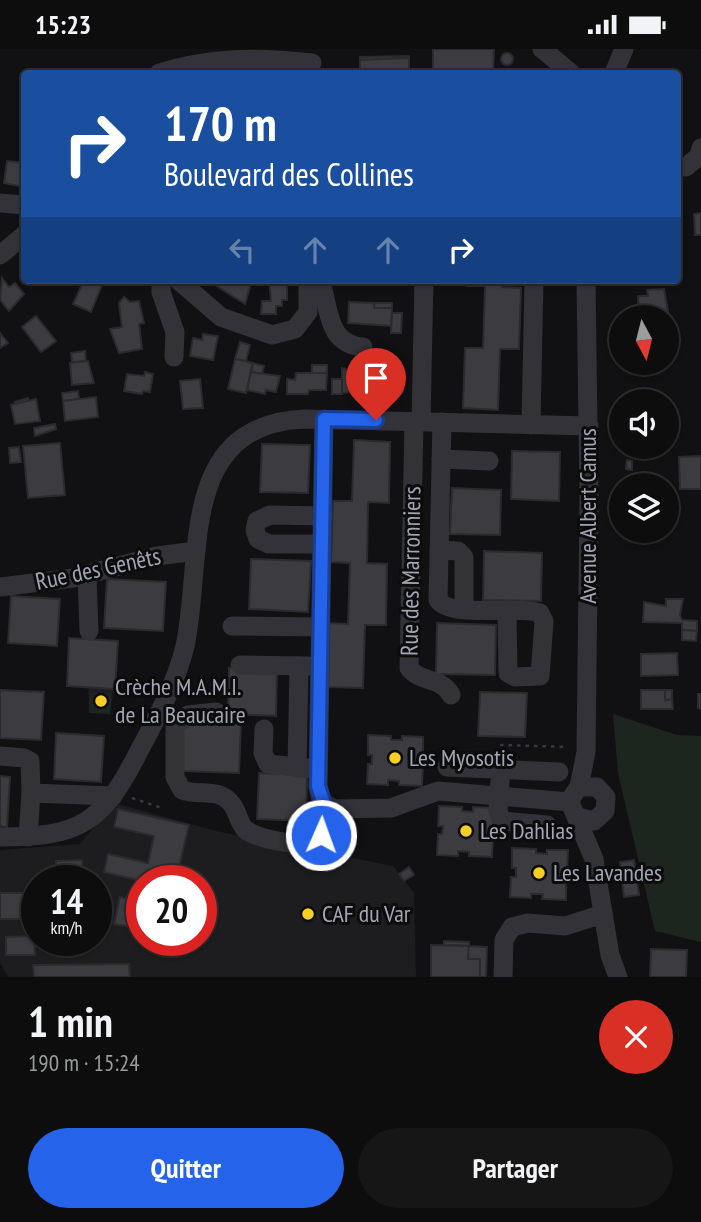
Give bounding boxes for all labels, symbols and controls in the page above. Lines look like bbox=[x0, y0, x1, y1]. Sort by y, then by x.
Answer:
text: 15:23 bbox=[35, 8, 91, 41]
text: 170 m bbox=[164, 91, 277, 155]
icon: right bbox=[49, 98, 140, 189]
text: Boulevard des Collines bbox=[164, 153, 414, 195]
icon: left bbox=[223, 231, 261, 269]
icon: ahead bbox=[296, 231, 334, 269]
icon: ahead bbox=[369, 231, 407, 269]
icon: right bbox=[442, 231, 480, 269]
north arrow bbox=[609, 305, 679, 375]
map controls bbox=[609, 305, 679, 543]
pin bbox=[346, 348, 406, 420]
icon: arrive bbox=[357, 359, 395, 397]
button: sound bbox=[609, 389, 679, 459]
street label: Avenue Albert Camus bbox=[572, 428, 603, 604]
button: layers bbox=[609, 473, 679, 543]
street label: Rue des Marronniers bbox=[394, 486, 427, 656]
street label: Rue des Genêts bbox=[32, 540, 163, 597]
place label: Crèche M.A.M.I. de La Beaucaire bbox=[115, 671, 246, 730]
marker: Crèche M.A.M.I. de La Beaucaire bbox=[93, 693, 109, 709]
place label: Les Myosotis bbox=[409, 742, 514, 773]
marker: Les Myosotis bbox=[387, 750, 403, 766]
position arrow bbox=[284, 798, 358, 872]
place label: Les Dahlias bbox=[480, 815, 573, 846]
marker: Les Dahlias bbox=[458, 823, 474, 839]
place label: Les Lavandes bbox=[553, 857, 662, 888]
speed limit sign: 20 bbox=[126, 865, 217, 956]
marker: Les Lavandes bbox=[531, 865, 547, 881]
text: 14 bbox=[50, 878, 83, 924]
place label: CAF du Var bbox=[322, 898, 411, 929]
marker: CAF du Var bbox=[300, 906, 316, 922]
text: km/h bbox=[51, 916, 82, 939]
text: 1 min bbox=[28, 994, 113, 1049]
button: close bbox=[599, 1000, 673, 1074]
text: 190 m · 15:24 bbox=[28, 1048, 140, 1077]
button: Quitter bbox=[28, 1128, 344, 1208]
button: Partager bbox=[358, 1128, 673, 1208]

